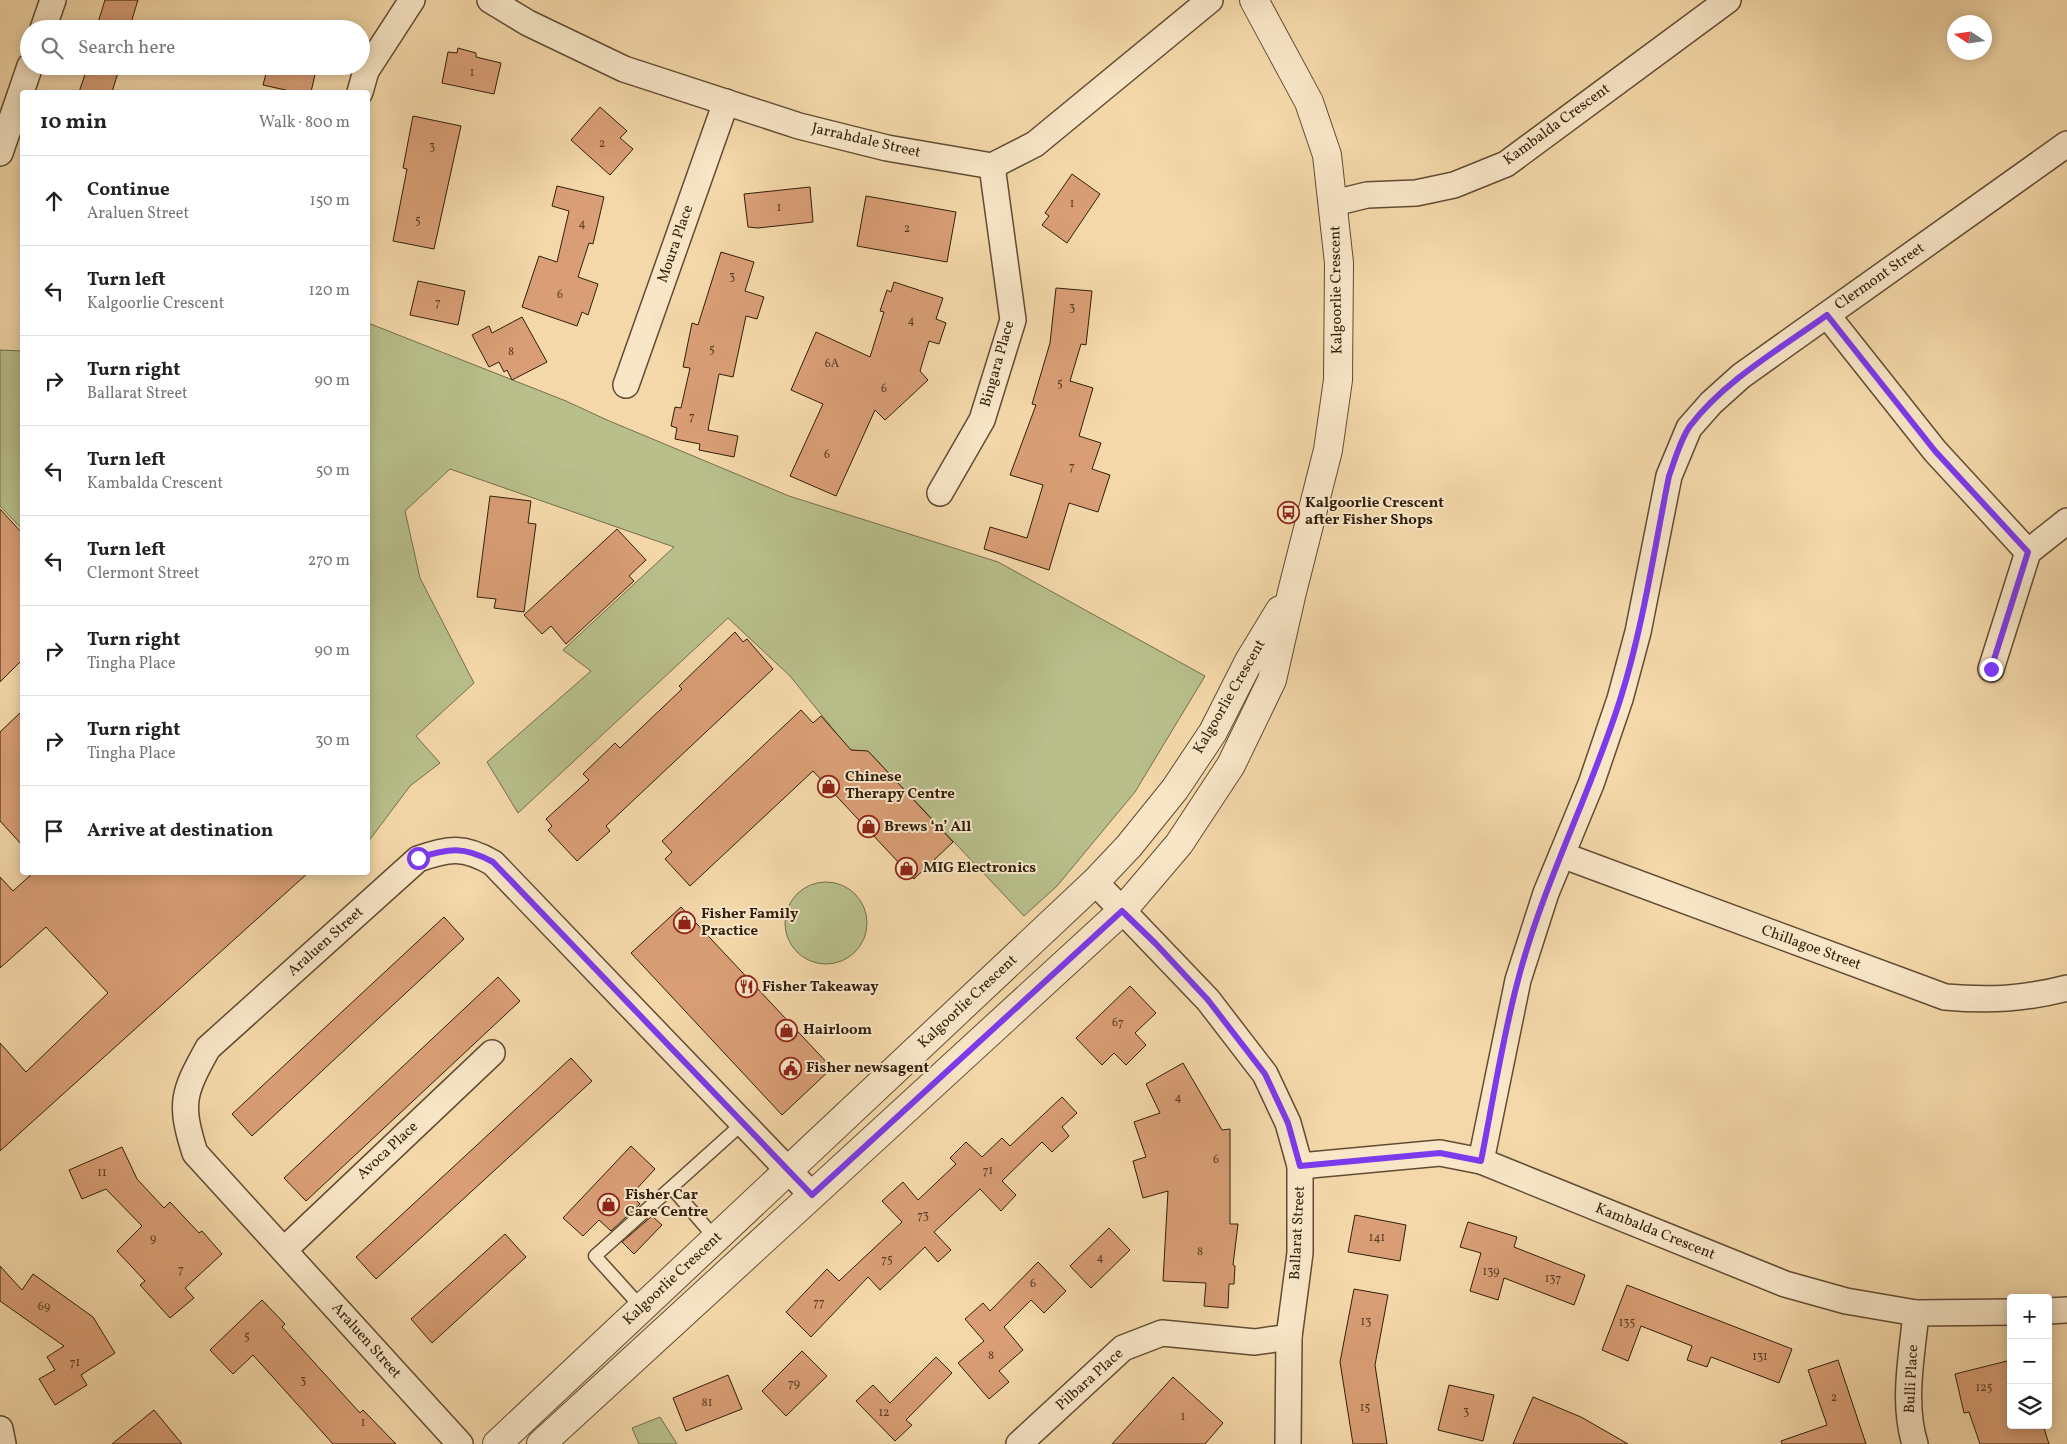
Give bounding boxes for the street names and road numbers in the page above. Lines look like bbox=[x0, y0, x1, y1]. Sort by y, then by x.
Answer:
street label: Kambalda Crescent bbox=[1499, 79, 1615, 171]
street label: Jarrahdale Street bbox=[809, 118, 923, 164]
street label: Moura Place bbox=[653, 202, 699, 286]
street label: Kalgoorlie Crescent bbox=[1325, 225, 1349, 355]
street label: Clermont Street bbox=[1831, 238, 1929, 316]
street label: Bingara Place bbox=[976, 318, 1020, 410]
street label: Kalgoorlie Crescent bbox=[1189, 636, 1271, 758]
street label: Araluen Street bbox=[283, 902, 369, 982]
street label: Chillagoe Street bbox=[1758, 920, 1864, 976]
street label: Kalgoorlie Crescent bbox=[914, 950, 1022, 1054]
street label: Avoca Place bbox=[353, 1117, 423, 1185]
street label: Ballarat Street bbox=[1285, 1185, 1311, 1281]
street label: Kambalda Crescent bbox=[1592, 1198, 1718, 1266]
street label: Kalgoorlie Crescent bbox=[619, 1227, 727, 1331]
street label: Araluen Street bbox=[326, 1298, 406, 1384]
street label: Pilbara Place bbox=[1052, 1344, 1128, 1416]
street label: Bulli Place bbox=[1900, 1344, 1924, 1414]

